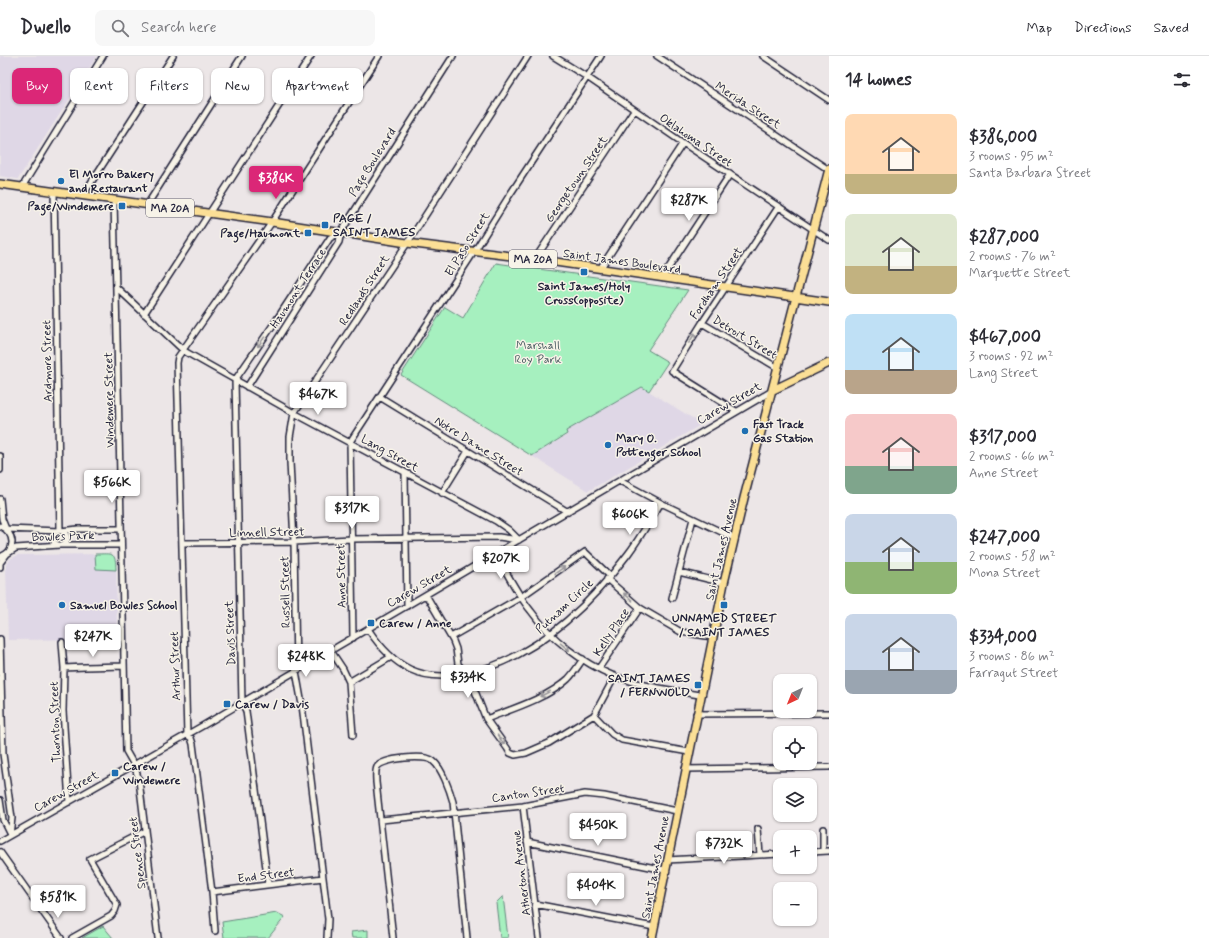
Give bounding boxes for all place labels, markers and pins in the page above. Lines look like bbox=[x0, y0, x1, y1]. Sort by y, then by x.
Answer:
pin: $386K bbox=[248, 166, 304, 200]
place label: El Morro Bakery and Restaurant bbox=[69, 167, 154, 197]
marker: El Morro Bakery and Restaurant bbox=[56, 176, 66, 186]
pin: $287K bbox=[661, 188, 717, 222]
place label: Page/Windemere bbox=[27, 199, 114, 216]
marker: Page/Windemere bbox=[117, 201, 127, 211]
place label: PAGE / SAINT JAMES bbox=[333, 211, 415, 241]
marker: PAGE / SAINT JAMES bbox=[320, 220, 330, 230]
place label: Page/Haumont bbox=[220, 226, 301, 243]
marker: Page/Haumont bbox=[303, 228, 313, 238]
marker: Saint James/Holy Cross(opposite) bbox=[579, 267, 589, 277]
place label: Saint James/Holy Cross(opposite) bbox=[538, 279, 631, 309]
pin: $467K bbox=[290, 382, 346, 416]
place label: Fast Track Gas Station bbox=[753, 417, 813, 447]
marker: Fast Track Gas Station bbox=[740, 426, 750, 436]
place label: Mary O. Pottenger School bbox=[616, 431, 701, 462]
marker: Mary O. Pottenger School bbox=[603, 440, 613, 450]
pin: $566K bbox=[84, 470, 140, 504]
pin: $317K bbox=[324, 496, 380, 530]
pin: $606K bbox=[602, 502, 658, 536]
pin: $207K bbox=[473, 546, 529, 580]
place label: Samuel Bowles School bbox=[70, 598, 178, 614]
marker: Samuel Bowles School bbox=[57, 600, 67, 610]
marker: UNNAMED STREET / SAINT JAMES bbox=[719, 600, 729, 610]
place label: UNNAMED STREET / SAINT JAMES bbox=[672, 611, 777, 641]
place label: Carew / Anne bbox=[379, 616, 452, 632]
marker: Carew / Anne bbox=[366, 618, 376, 628]
pin: $247K bbox=[65, 624, 121, 658]
pin: $248K bbox=[278, 644, 334, 678]
pin: $334K bbox=[440, 665, 496, 699]
place label: SAINT JAMES / FERNWOLD bbox=[608, 671, 690, 701]
marker: SAINT JAMES / FERNWOLD bbox=[693, 680, 703, 690]
place label: Carew / Davis bbox=[235, 697, 309, 713]
marker: Carew / Davis bbox=[222, 699, 232, 709]
place label: Carew / Windemere bbox=[122, 759, 180, 789]
marker: Carew / Windemere bbox=[110, 768, 120, 778]
pin: $450K bbox=[570, 813, 626, 847]
pin: $732K bbox=[696, 831, 752, 865]
pin: $404K bbox=[568, 873, 624, 907]
pin: $581K bbox=[30, 885, 86, 919]

